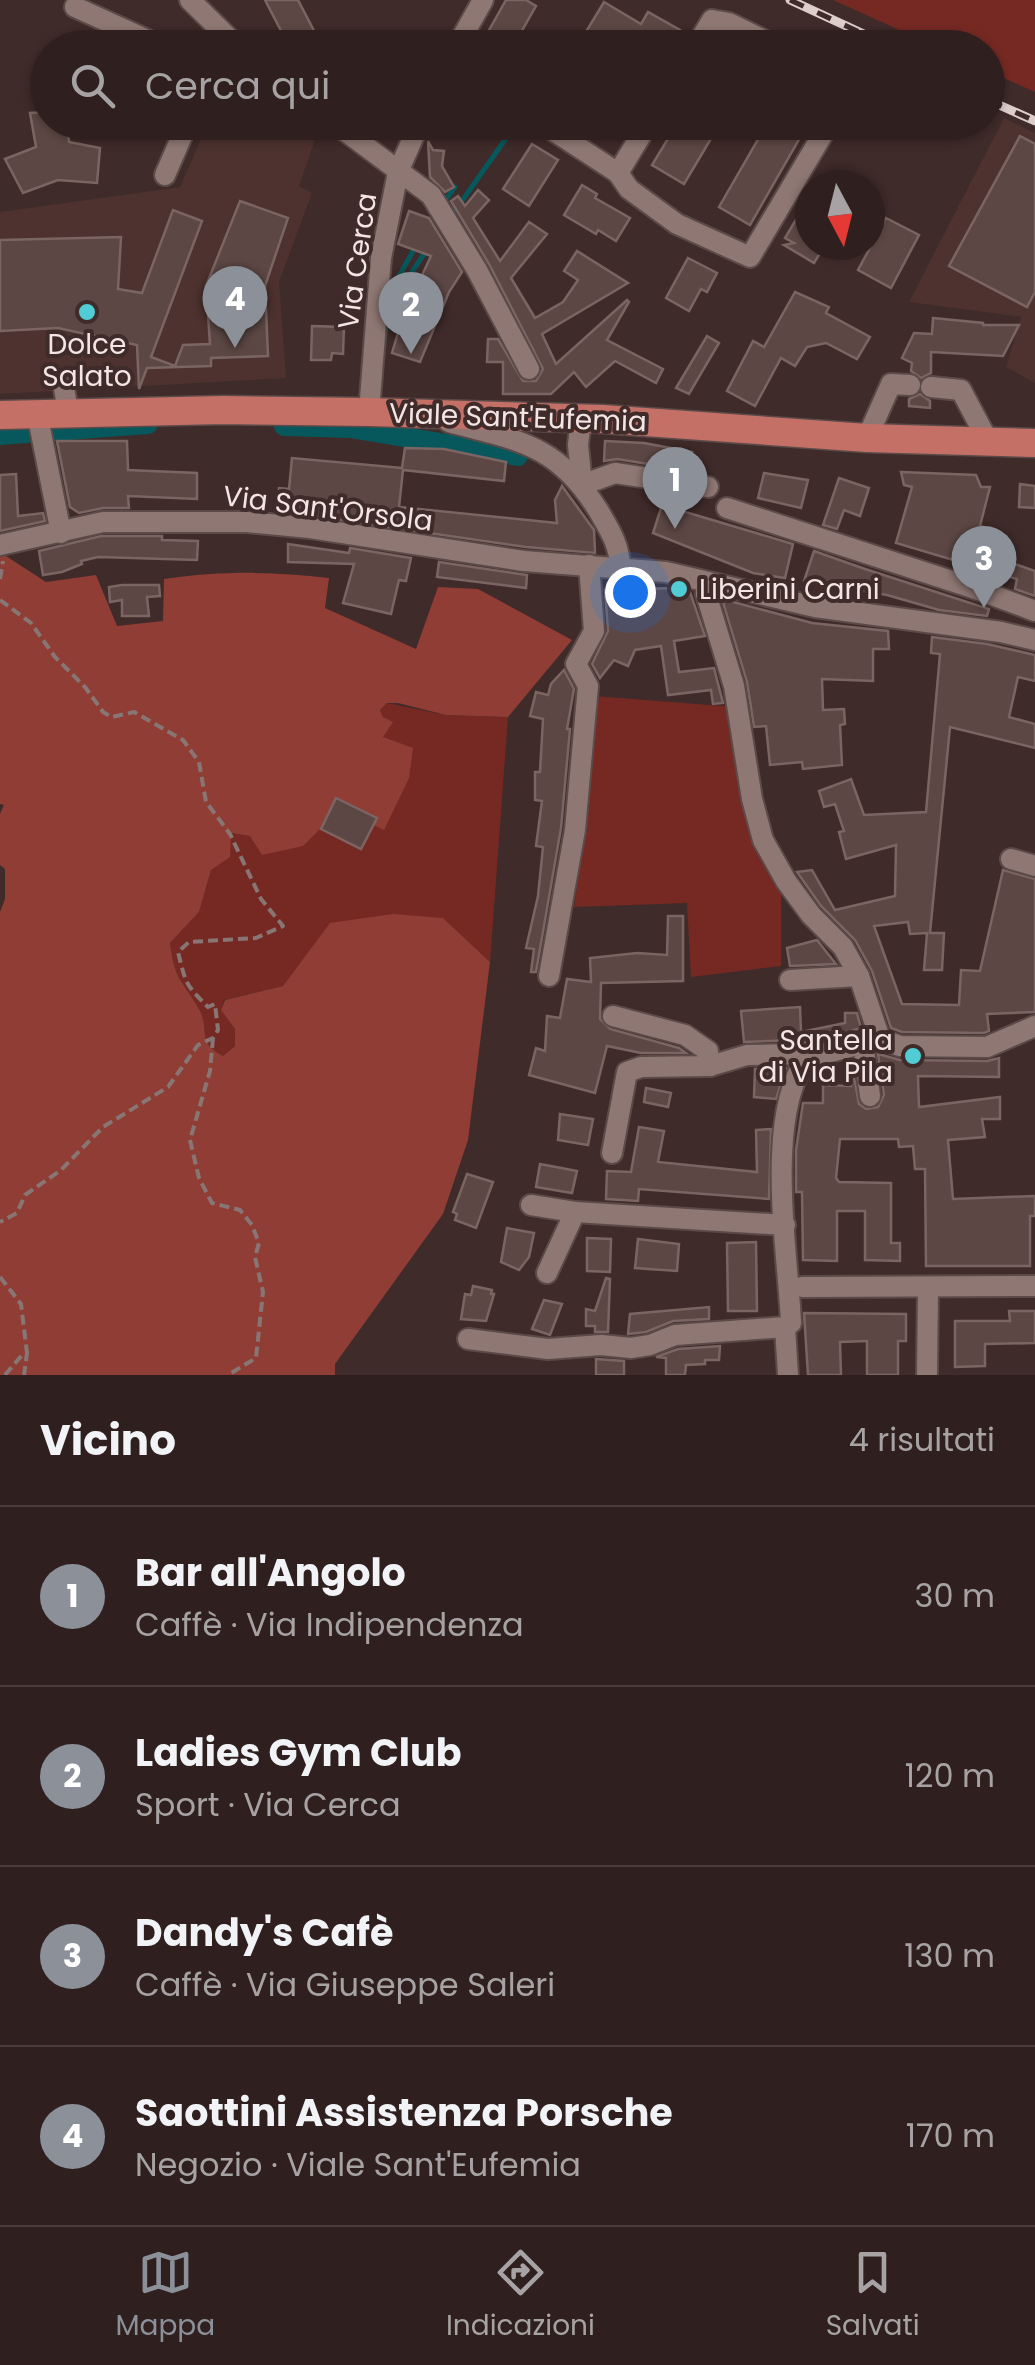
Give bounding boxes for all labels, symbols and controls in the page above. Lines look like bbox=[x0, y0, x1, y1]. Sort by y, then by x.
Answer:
search box bbox=[30, 30, 1005, 140]
icon: search bbox=[65, 58, 120, 113]
text: Cerca qui bbox=[145, 59, 330, 112]
north arrow bbox=[795, 170, 885, 260]
street label: Via Cerca bbox=[329, 190, 386, 332]
pin: 4 bbox=[202, 266, 268, 348]
pin: 2 bbox=[378, 272, 444, 354]
marker: Dolce Salato bbox=[76, 301, 98, 323]
place label: Dolce Salato bbox=[42, 325, 132, 396]
street label: Viale Sant'Eufemia bbox=[388, 394, 648, 441]
pin: 1 bbox=[642, 446, 708, 529]
street label: Via Sant'Orsola bbox=[221, 476, 435, 541]
pin: 3 bbox=[952, 526, 1016, 608]
your location bbox=[605, 567, 656, 618]
place label: Liberini Carni bbox=[699, 570, 880, 609]
marker: Liberini Carni bbox=[668, 578, 690, 600]
place label: Santella di Via Pila bbox=[759, 1021, 893, 1092]
marker: Santella di Via Pila bbox=[902, 1045, 924, 1067]
text: Vicino bbox=[40, 1411, 176, 1470]
text: 4 risultati bbox=[849, 1417, 995, 1462]
text: Bar all'Angolo bbox=[135, 1546, 406, 1599]
text: 1 bbox=[66, 1573, 79, 1618]
text: 30 m bbox=[915, 1573, 995, 1618]
text: Caffè · Via Indipendenza bbox=[135, 1602, 524, 1647]
text: Ladies Gym Club bbox=[135, 1726, 461, 1779]
text: 2 bbox=[63, 1753, 82, 1798]
text: 120 m bbox=[905, 1753, 995, 1798]
text: Sport · Via Cerca bbox=[135, 1782, 401, 1827]
text: Dandy's Cafè bbox=[135, 1906, 393, 1959]
text: 3 bbox=[63, 1933, 82, 1978]
text: 130 m bbox=[904, 1933, 995, 1978]
text: Caffè · Via Giuseppe Saleri bbox=[135, 1962, 555, 2007]
text: Saottini Assistenza Porsche bbox=[135, 2086, 673, 2139]
text: 4 bbox=[62, 2113, 83, 2158]
text: 170 m bbox=[906, 2113, 995, 2158]
text: Negozio · Viale Sant'Eufemia bbox=[135, 2142, 581, 2187]
tab: Mappa bbox=[115, 2245, 215, 2347]
tab: Indicazioni bbox=[446, 2245, 595, 2347]
tab: Salvati bbox=[826, 2245, 920, 2347]

